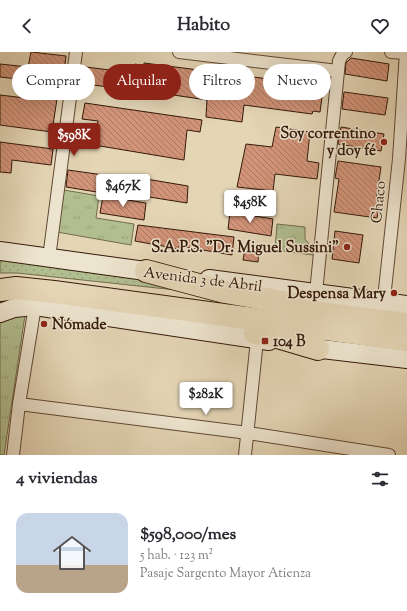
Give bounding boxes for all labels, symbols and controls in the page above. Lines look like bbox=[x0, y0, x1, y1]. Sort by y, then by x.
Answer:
text: Habito bbox=[177, 13, 230, 39]
icon: back bbox=[16, 15, 38, 37]
icon: heart bbox=[369, 15, 391, 37]
chip: Comprar bbox=[12, 64, 95, 100]
chip: Alquilar bbox=[103, 64, 181, 100]
chip: Filtros bbox=[189, 64, 255, 100]
chip: Nuevo bbox=[263, 64, 331, 100]
pin: $598K bbox=[46, 123, 102, 157]
place label: Soy correntino y doy fé bbox=[280, 124, 376, 162]
text: $598K bbox=[57, 127, 91, 145]
marker: Soy correntino y doy fé bbox=[379, 137, 389, 147]
pin: $467K bbox=[95, 174, 151, 208]
text: $467K bbox=[105, 178, 141, 196]
street label: Chaco bbox=[367, 180, 392, 224]
pin: $458K bbox=[222, 190, 278, 224]
text: $458K bbox=[233, 194, 267, 212]
place label: S.A.P.S. "Dr. Miguel Sussini" bbox=[151, 238, 339, 259]
marker: S.A.P.S. "Dr. Miguel Sussini" bbox=[342, 242, 352, 252]
street label: Avenida 3 de Abril bbox=[142, 263, 263, 298]
place label: Despensa Mary bbox=[287, 284, 387, 305]
marker: Despensa Mary bbox=[389, 288, 399, 298]
place label: Nómade bbox=[52, 315, 106, 336]
marker: Nómade bbox=[39, 319, 49, 329]
place label: 104 B bbox=[273, 332, 306, 353]
marker: 104 B bbox=[260, 336, 270, 346]
pin: $282K bbox=[178, 382, 234, 416]
text: $282K bbox=[189, 386, 223, 404]
text: 4 viviendas bbox=[16, 467, 97, 491]
icon: filters bbox=[369, 468, 391, 490]
text: $598,000/mes bbox=[140, 523, 236, 547]
icon: home bbox=[48, 529, 96, 577]
text: 5 hab. · 123 m² bbox=[140, 547, 213, 565]
text: Pasaje Sargento Mayor Atienza bbox=[140, 565, 311, 583]

